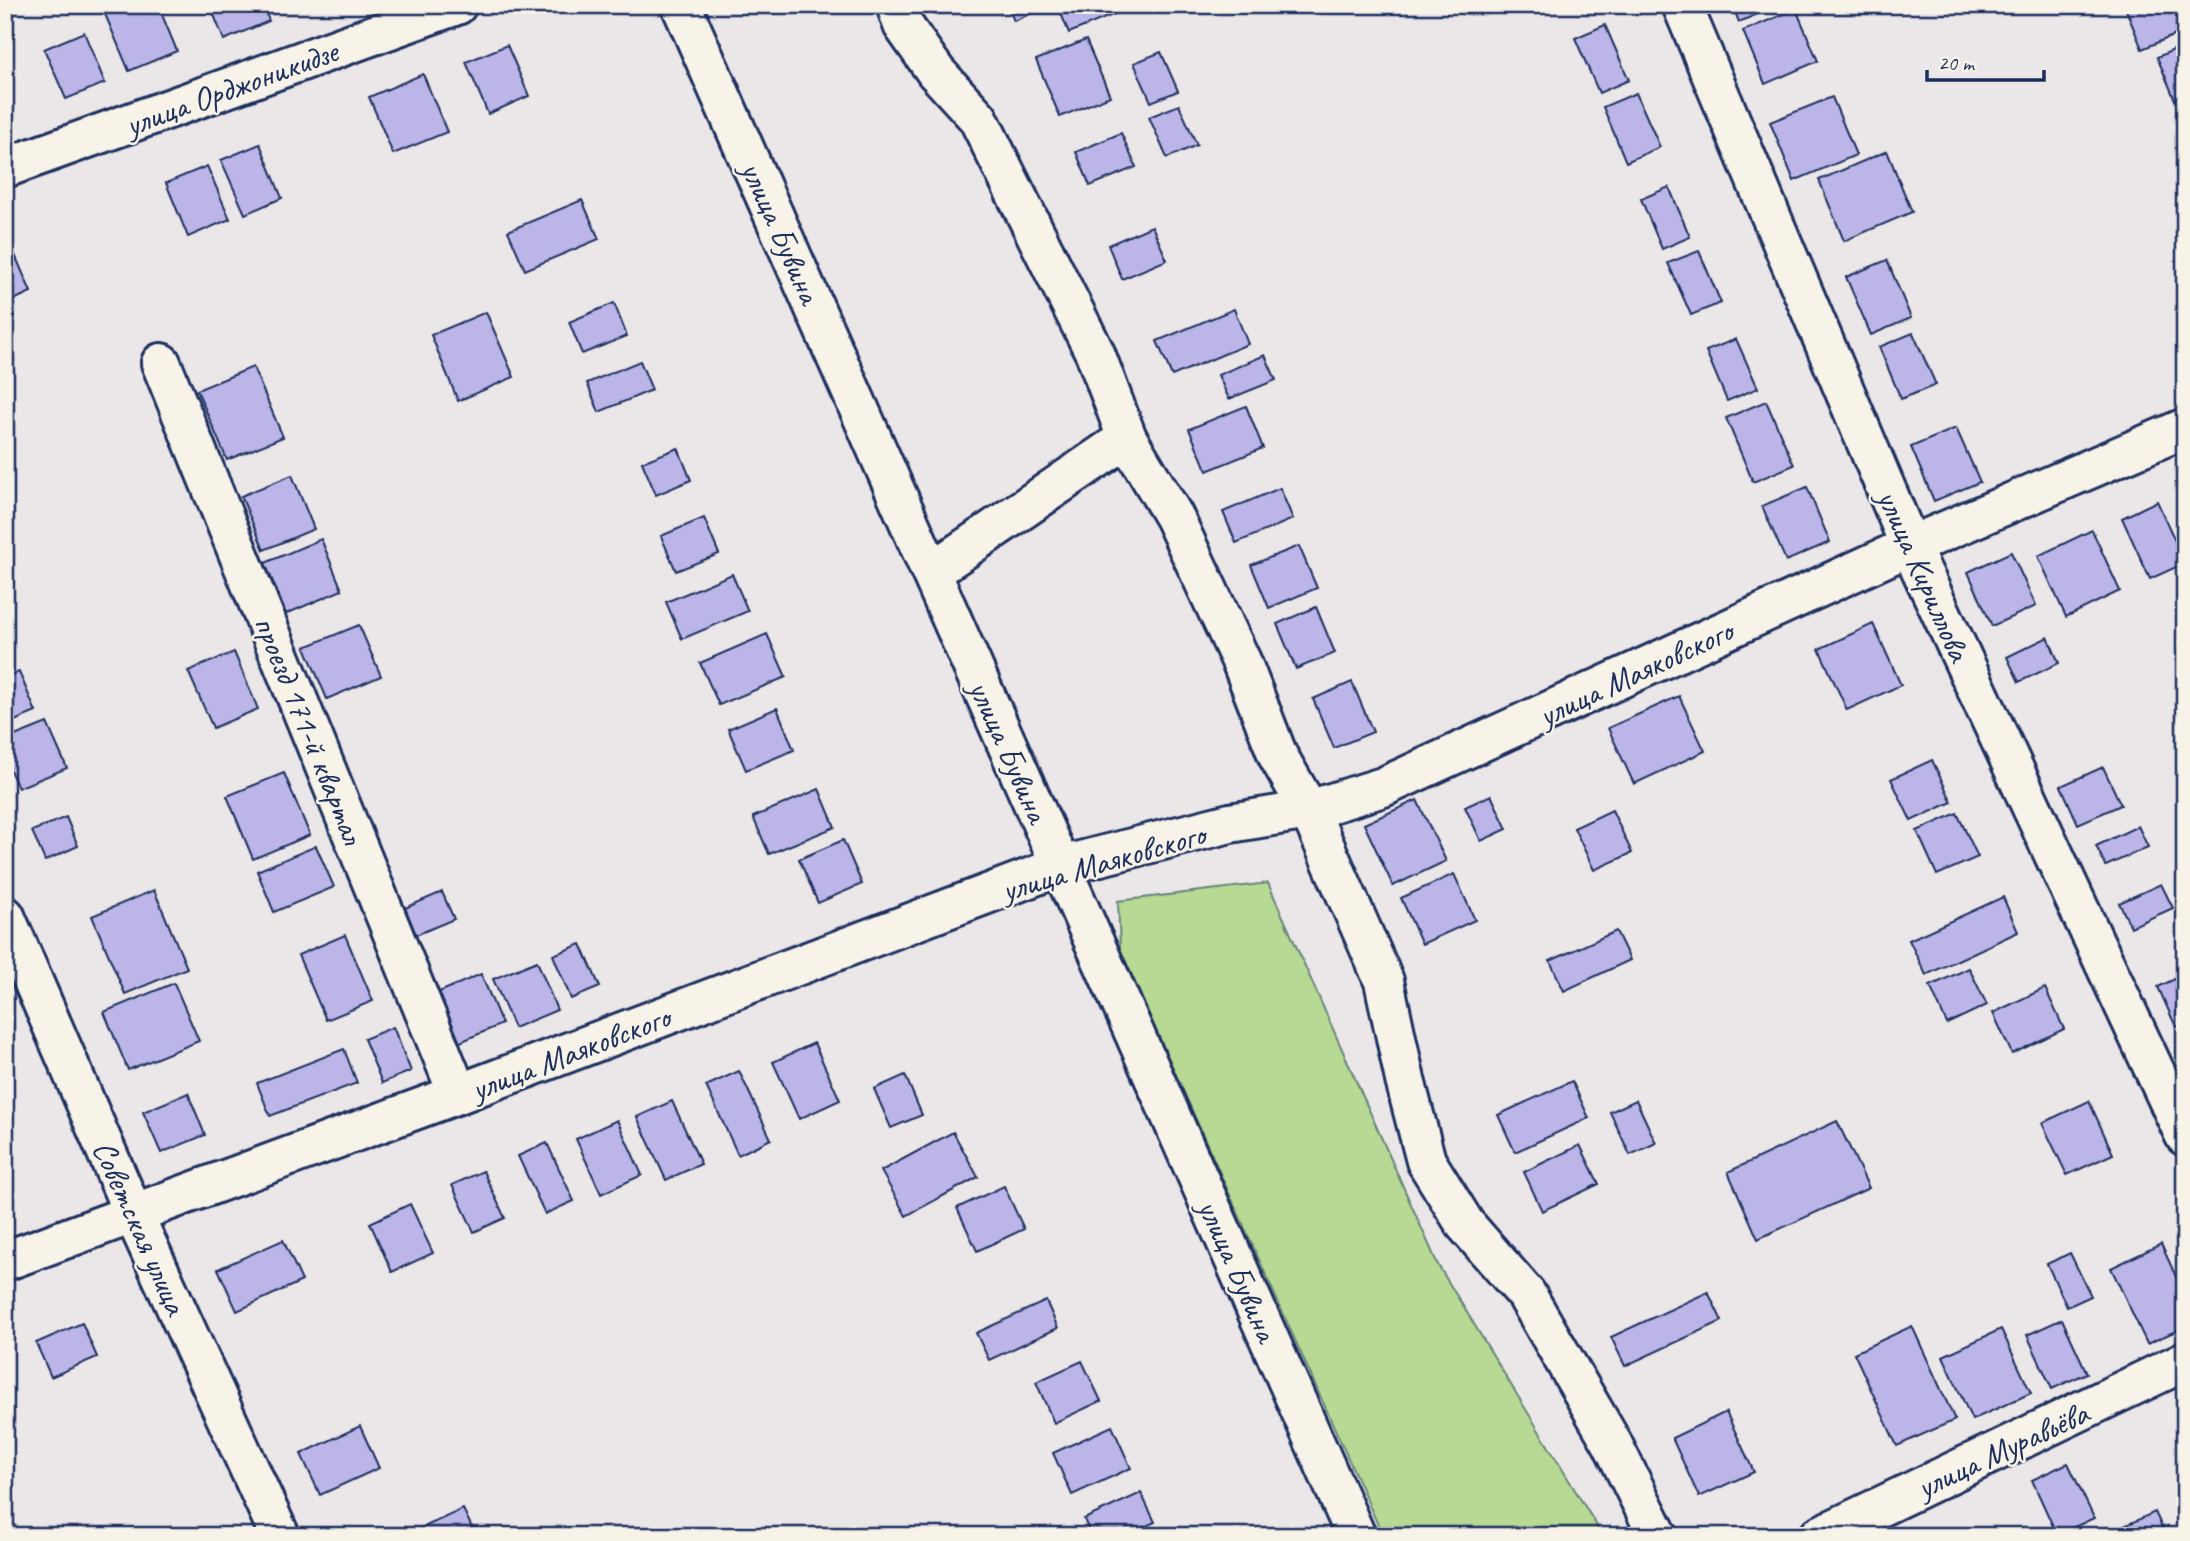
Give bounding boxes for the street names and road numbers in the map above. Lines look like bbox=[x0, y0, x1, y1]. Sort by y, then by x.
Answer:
street label: улица Орджоникидзе bbox=[117, 29, 345, 147]
street label: улица Бувина bbox=[730, 153, 832, 312]
street label: улица Кириллова bbox=[1867, 481, 1982, 670]
street label: улица Маяковского bbox=[1530, 608, 1742, 737]
street label: проезд 171-й квартал bbox=[244, 609, 375, 852]
street label: улица Бувина bbox=[958, 672, 1060, 831]
street label: улица Маяковского bbox=[995, 812, 1213, 912]
street label: улица Маяковского bbox=[463, 995, 679, 1111]
street label: Советская улица bbox=[83, 1134, 198, 1323]
street label: улица Бувина bbox=[1187, 1191, 1289, 1350]
street label: улица Муравьёва bbox=[1908, 1391, 2097, 1509]

